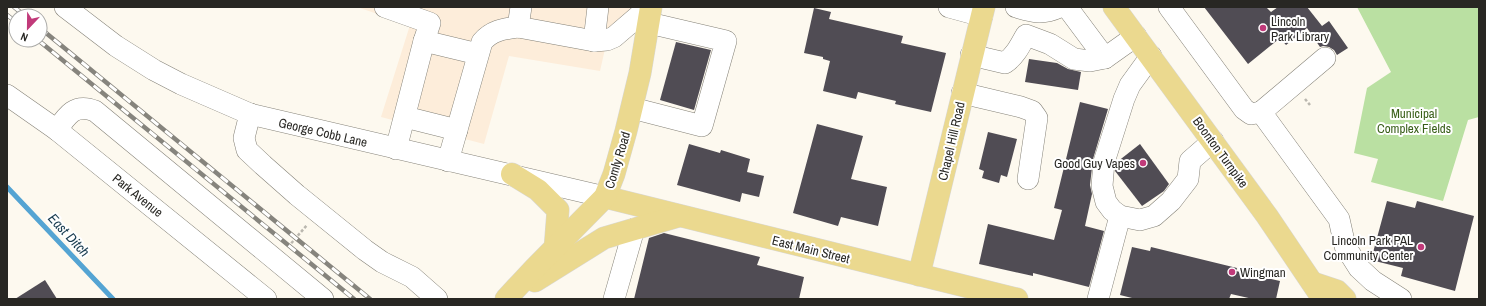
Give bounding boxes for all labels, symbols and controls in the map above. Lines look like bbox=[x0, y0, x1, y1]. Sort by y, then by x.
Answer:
north arrow bbox=[8, 8, 48, 48]
place label: Lincoln Park Library bbox=[1271, 13, 1330, 45]
marker: Lincoln Park Library bbox=[1258, 23, 1268, 33]
text: N bbox=[19, 30, 30, 45]
street label: Chapel Hill Road bbox=[934, 100, 969, 182]
park label: Municipal Complex Fields bbox=[1377, 105, 1451, 137]
street label: Boonton Turnpike bbox=[1189, 113, 1252, 191]
street label: George Cobb Lane bbox=[277, 114, 369, 151]
street label: Comly Road bbox=[601, 130, 634, 191]
place label: Good Guy Vapes bbox=[1054, 155, 1135, 172]
marker: Good Guy Vapes bbox=[1138, 158, 1148, 168]
street label: Park Avenue bbox=[109, 170, 167, 221]
water label: East Ditch bbox=[44, 209, 94, 261]
street label: East Main Street bbox=[770, 232, 851, 267]
place label: Lincoln Park PAL Community Center bbox=[1324, 232, 1413, 264]
marker: Lincoln Park PAL Community Center bbox=[1416, 242, 1426, 252]
place label: Wingman bbox=[1240, 264, 1286, 281]
marker: Wingman bbox=[1227, 267, 1237, 277]

